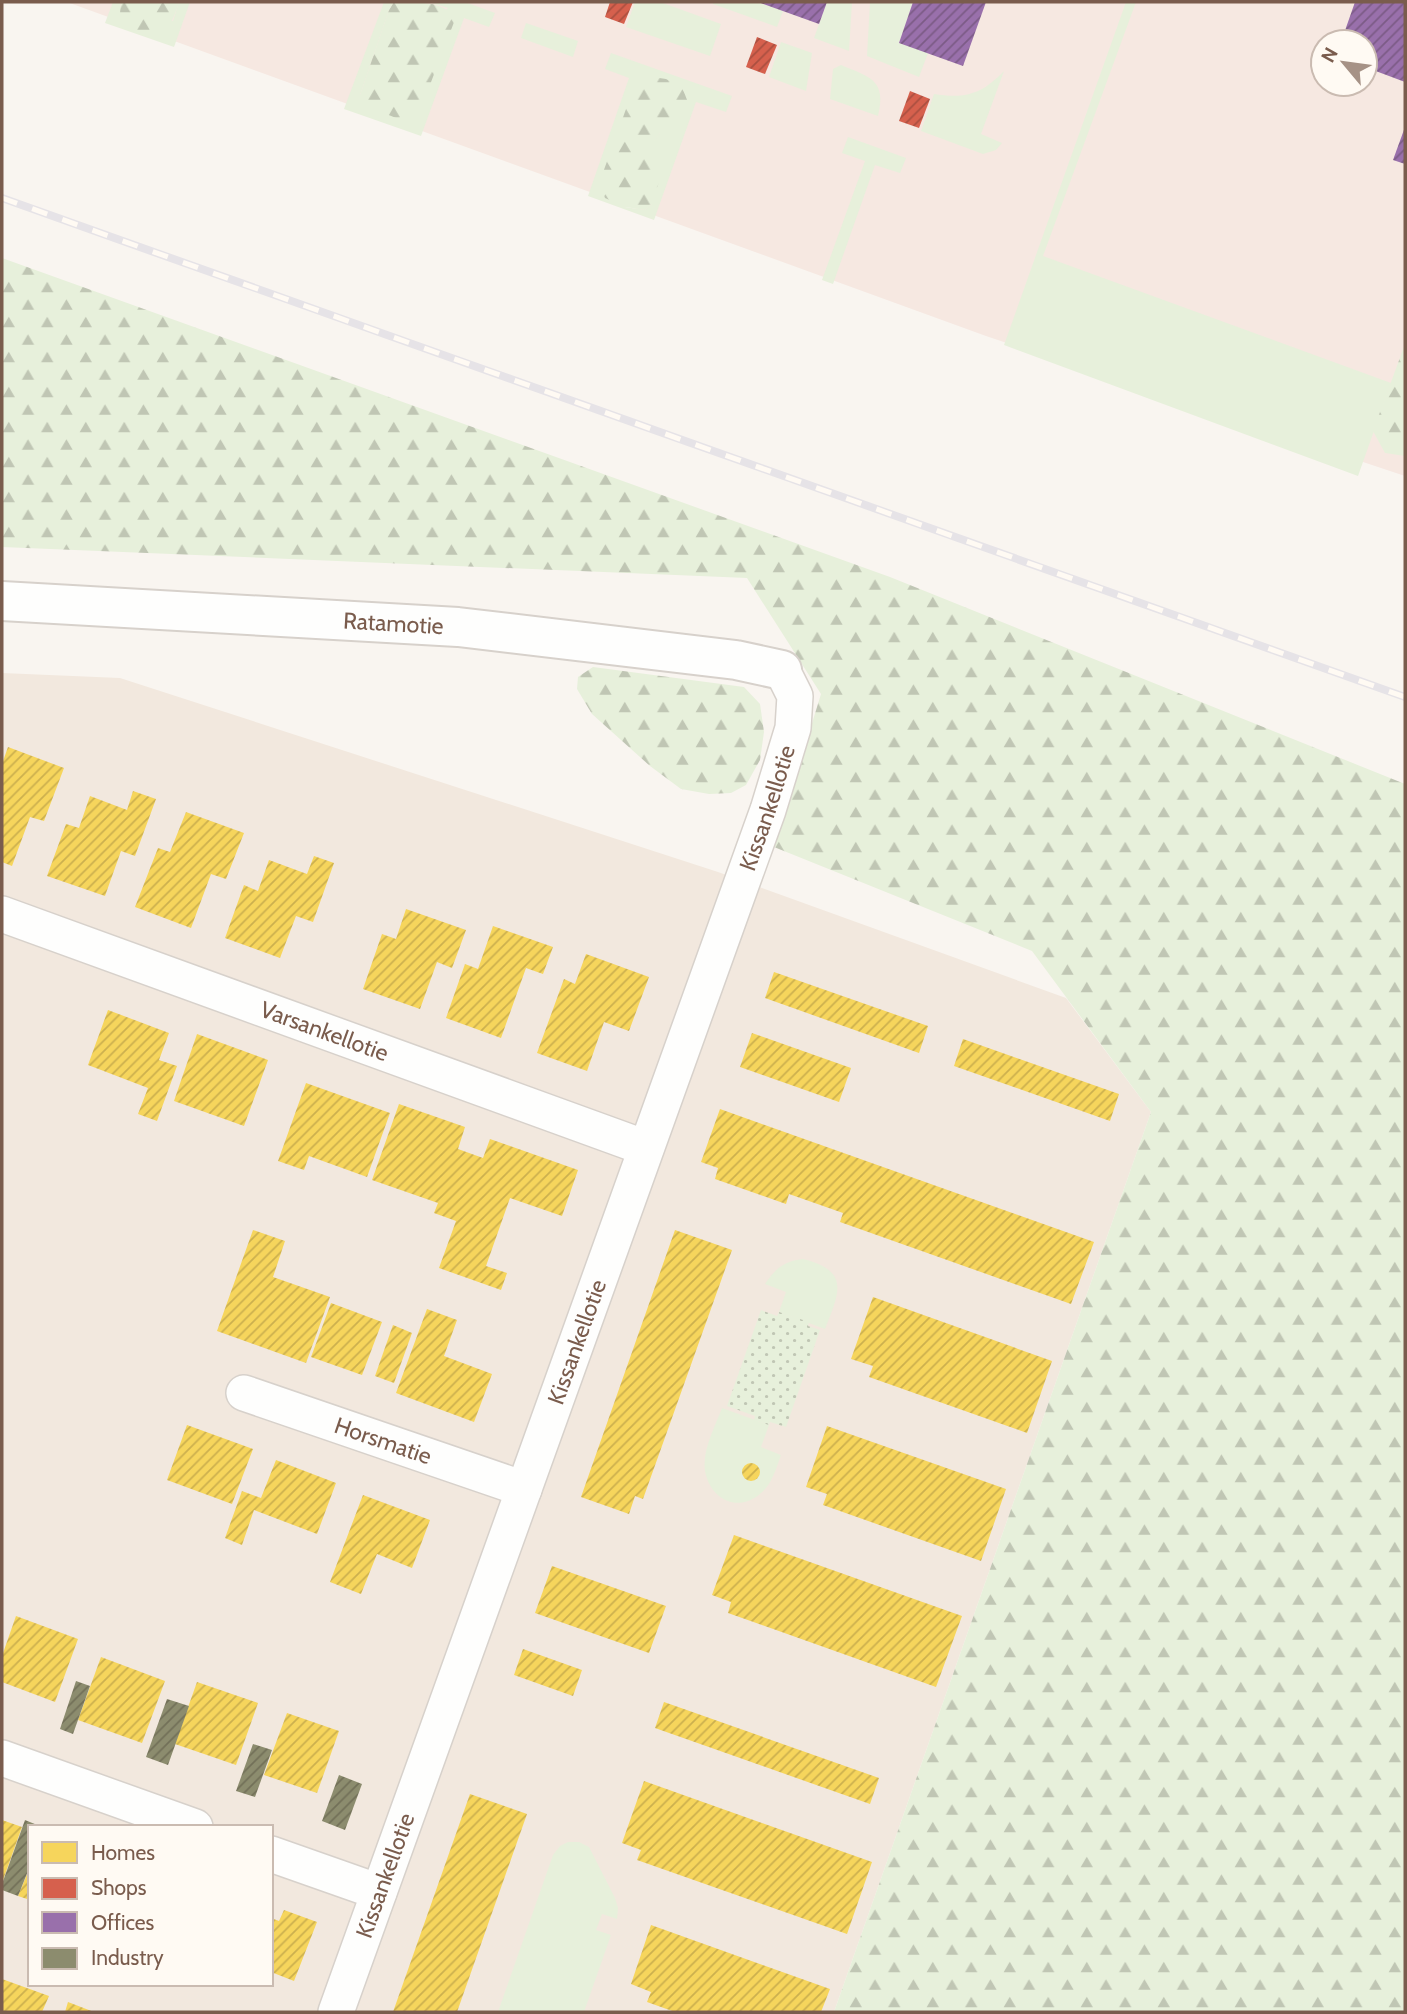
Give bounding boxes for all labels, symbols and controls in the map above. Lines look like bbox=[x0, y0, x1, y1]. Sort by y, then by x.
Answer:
north arrow bbox=[1309, 28, 1379, 98]
text: N bbox=[1316, 44, 1343, 66]
street label: Ratamotie bbox=[342, 606, 445, 640]
street label: Kissankellotie bbox=[733, 742, 801, 875]
street label: Varsankellotie bbox=[257, 995, 392, 1067]
street label: Kissankellotie bbox=[542, 1276, 612, 1408]
street label: Horsmatie bbox=[331, 1411, 435, 1470]
street label: Kissankellotie bbox=[350, 1809, 420, 1942]
legend bbox=[28, 1825, 273, 1986]
text: Homes bbox=[91, 1840, 155, 1865]
text: Shops bbox=[91, 1875, 147, 1900]
text: Offices bbox=[91, 1910, 155, 1935]
text: Industry bbox=[91, 1945, 164, 1970]

